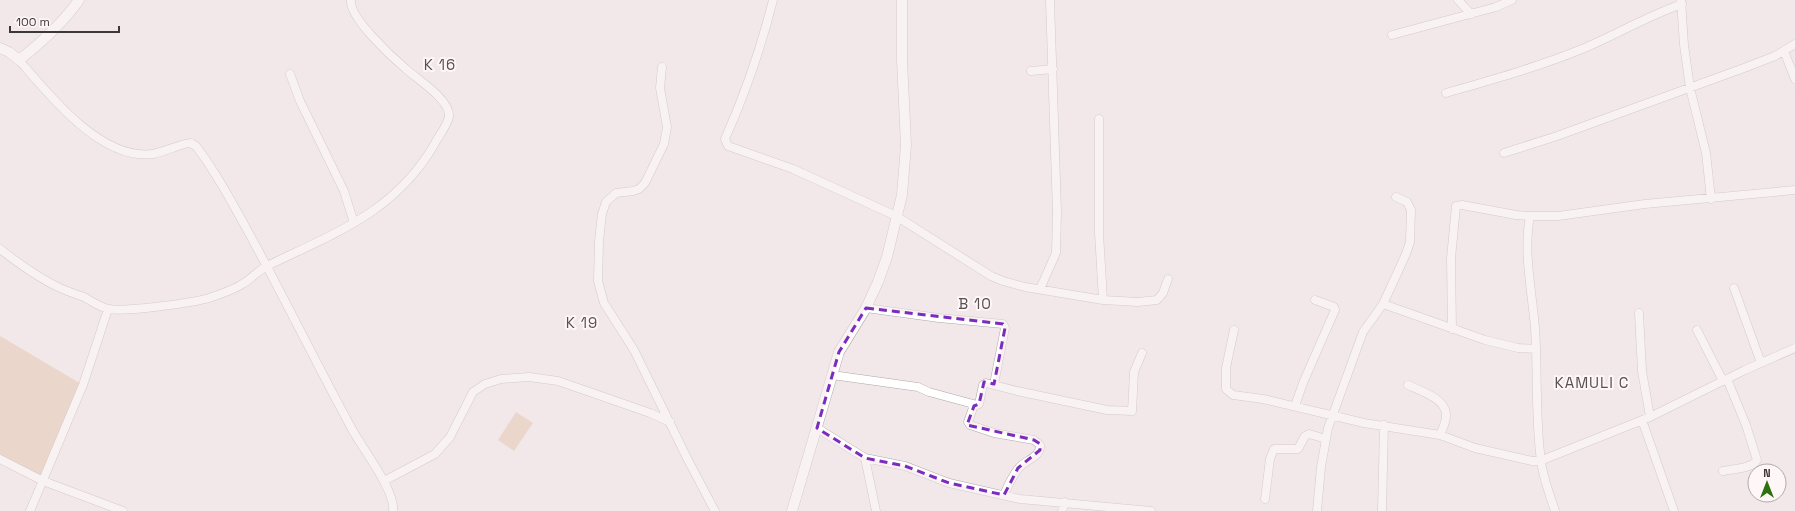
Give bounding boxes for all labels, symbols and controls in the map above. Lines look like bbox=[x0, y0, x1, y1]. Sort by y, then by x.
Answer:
scale bar bbox=[10, 8, 119, 34]
text: 100 m bbox=[16, 14, 50, 30]
district label: K 16 bbox=[424, 55, 456, 74]
district label: B 10 bbox=[958, 294, 992, 313]
district label: K 19 bbox=[566, 313, 598, 332]
district label: KAMULI C bbox=[1555, 373, 1629, 392]
north arrow bbox=[1747, 463, 1787, 503]
text: N bbox=[1763, 466, 1771, 480]

